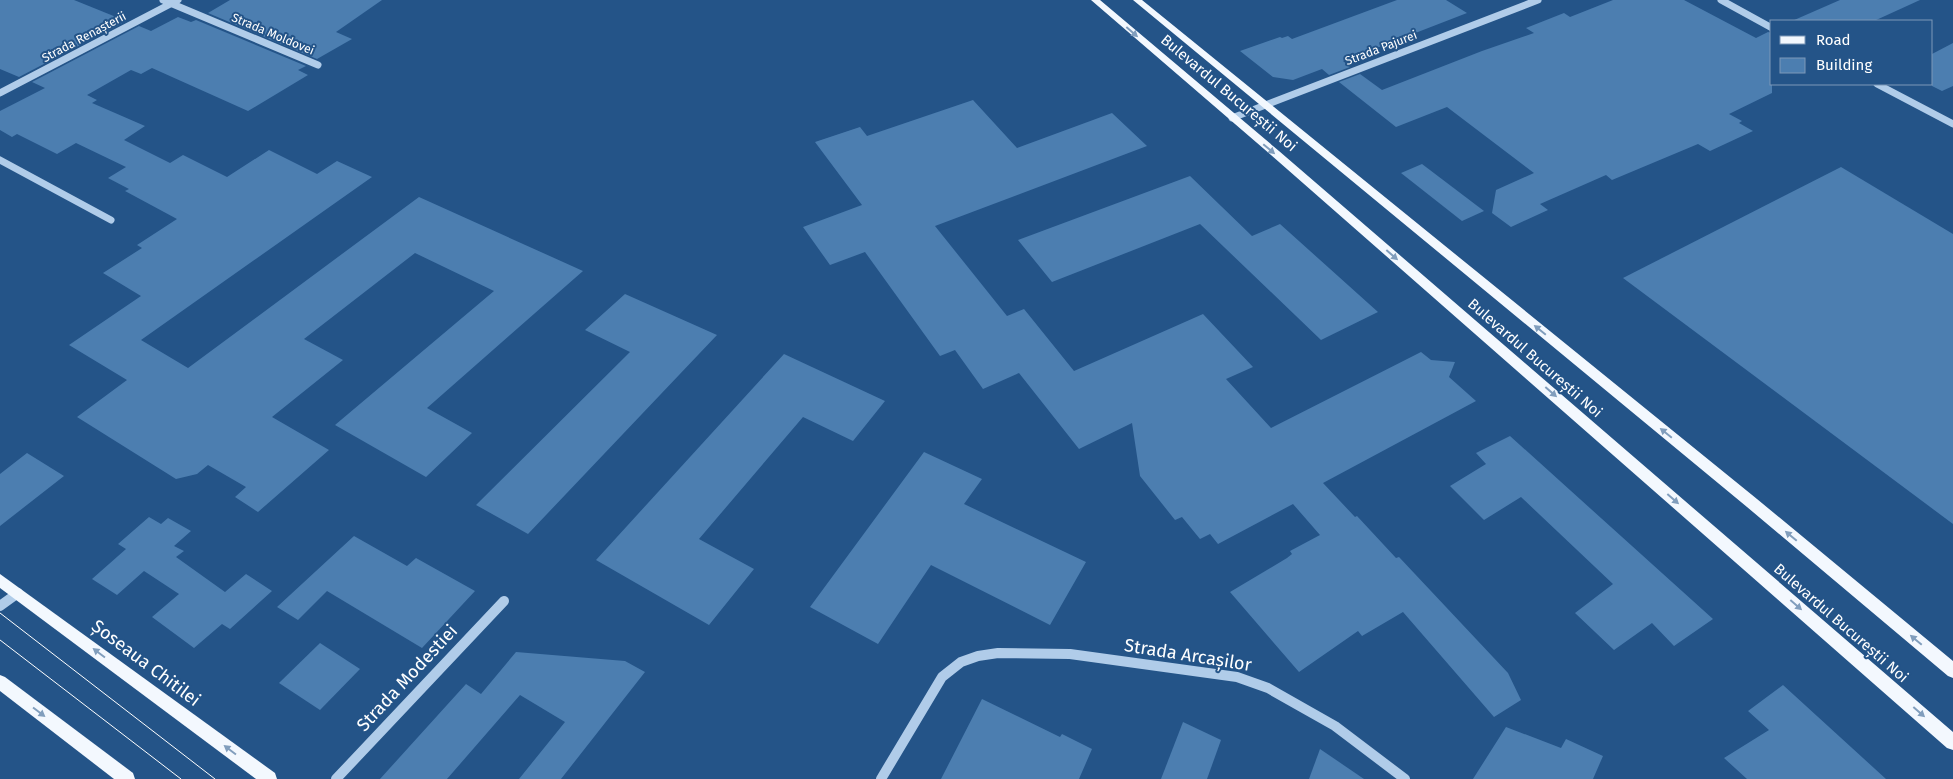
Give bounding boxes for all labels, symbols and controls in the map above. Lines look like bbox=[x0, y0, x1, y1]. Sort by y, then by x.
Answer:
street label: Strada Renașterii bbox=[40, 9, 129, 66]
street label: Strada Moldovei bbox=[230, 10, 316, 58]
legend bbox=[1770, 20, 1933, 85]
one-way arrow bbox=[1126, 26, 1138, 38]
street label: Strada Pajurei bbox=[1343, 28, 1419, 68]
street label: Bulevardul Bucureștii Noi bbox=[1157, 31, 1301, 156]
text: Road bbox=[1816, 31, 1851, 49]
text: Building bbox=[1816, 56, 1872, 74]
one-way arrow bbox=[1263, 143, 1276, 154]
one-way arrow bbox=[1386, 249, 1398, 261]
street label: Bulevardul Bucureștii Noi bbox=[1463, 295, 1606, 422]
one-way arrow bbox=[1534, 324, 1547, 335]
one-way arrow bbox=[1544, 387, 1557, 398]
one-way arrow bbox=[1659, 427, 1672, 438]
one-way arrow bbox=[1667, 493, 1679, 505]
one-way arrow bbox=[1785, 531, 1797, 542]
street label: Bulevardul Bucureștii Noi bbox=[1769, 560, 1912, 687]
one-way arrow bbox=[1790, 600, 1803, 611]
street label: Șoseaua Chitilei bbox=[87, 615, 205, 712]
street label: Strada Modestiei bbox=[352, 620, 462, 736]
street label: Strada Arcașilor bbox=[1123, 634, 1253, 677]
one-way arrow bbox=[1909, 635, 1922, 646]
one-way arrow bbox=[92, 648, 106, 658]
one-way arrow bbox=[32, 706, 45, 717]
one-way arrow bbox=[1912, 706, 1924, 718]
one-way arrow bbox=[223, 745, 237, 755]

